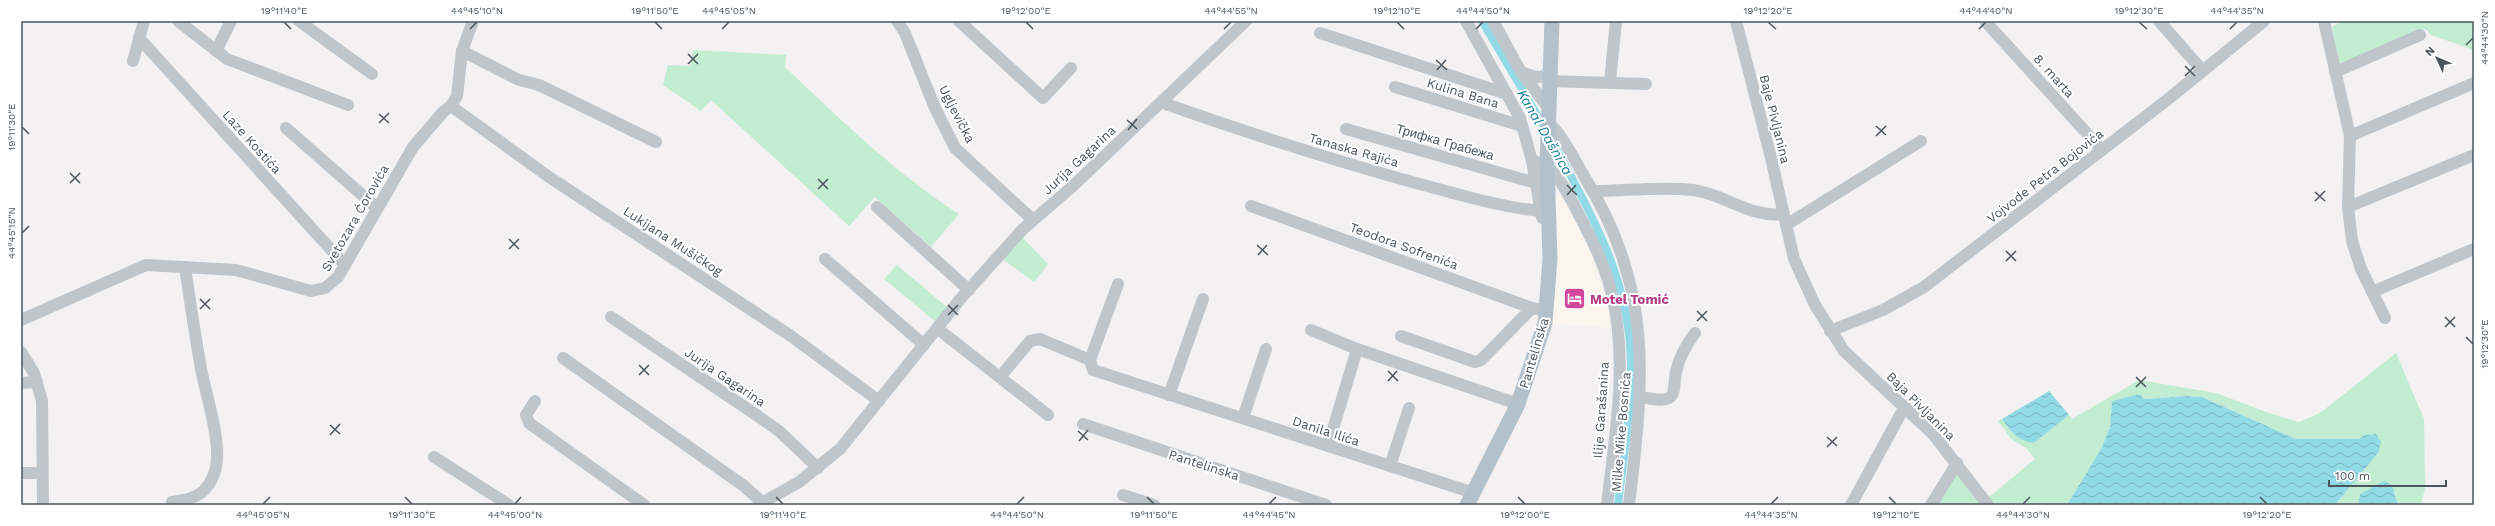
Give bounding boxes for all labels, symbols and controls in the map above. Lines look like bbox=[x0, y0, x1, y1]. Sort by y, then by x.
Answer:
text: 19°11'40"E bbox=[261, 5, 307, 16]
text: 44°45'10"N bbox=[451, 5, 503, 16]
text: 19°11'50"E bbox=[631, 5, 679, 16]
text: 44°45'05"N bbox=[702, 5, 756, 16]
text: 19°12'00"E bbox=[1001, 5, 1051, 16]
text: 44°44'55"N bbox=[1204, 5, 1258, 16]
text: 19°12'10"E bbox=[1373, 5, 1421, 16]
text: 44°44'50"N bbox=[1456, 5, 1510, 16]
text: 19°12'20"E bbox=[1743, 5, 1793, 16]
text: 44°44'40"N bbox=[1959, 5, 2013, 16]
text: 19°12'30"E bbox=[2114, 5, 2164, 16]
text: 44°44'35"N bbox=[2210, 5, 2264, 16]
text: 44°44'30"N bbox=[2479, 11, 2490, 65]
north arrow bbox=[2417, 38, 2457, 78]
text: N bbox=[2423, 44, 2438, 59]
street label: 8. marta bbox=[2031, 51, 2078, 101]
street label: Baje Pivljanina bbox=[1757, 73, 1793, 166]
street label: Kulina Bana bbox=[1425, 75, 1501, 111]
street label: Ugljevička bbox=[936, 83, 978, 146]
water label: Kanal Dašnica bbox=[1514, 86, 1576, 178]
text: 19°11'30"E bbox=[6, 103, 17, 151]
street label: Laze Kostića bbox=[220, 107, 285, 177]
street label: Трифка Грабежа bbox=[1394, 121, 1496, 163]
street label: Jurija Gagarina bbox=[1039, 122, 1119, 198]
street label: Vojvode Petra Bojovića bbox=[1984, 126, 2107, 226]
street label: Tanaska Rajića bbox=[1307, 130, 1401, 170]
street label: Svetozara Ćorovića bbox=[317, 161, 392, 274]
street label: Lukijana Mušičkog bbox=[621, 203, 725, 279]
text: 44°45'15"N bbox=[6, 207, 17, 259]
street label: Teodora Sofrenića bbox=[1348, 219, 1461, 273]
hotel icon: Motel Tomić bbox=[1561, 286, 1587, 312]
place label: Motel Tomić bbox=[1590, 292, 1669, 307]
street label: Pantelinska bbox=[1516, 315, 1552, 390]
text: 19°12'30"E bbox=[2479, 319, 2490, 369]
street label: Jurija Gagarina bbox=[682, 344, 769, 410]
street label: Ilije Garašanina bbox=[1590, 360, 1612, 459]
street label: Baja Pivljanina bbox=[1884, 369, 1959, 444]
street label: Milke Mike Bosnića bbox=[1608, 371, 1634, 493]
street label: Danila Ilića bbox=[1291, 413, 1362, 449]
street label: Pantelinska bbox=[1167, 447, 1242, 484]
scale bar bbox=[2329, 462, 2446, 488]
text: 100 m bbox=[2335, 469, 2370, 483]
text: 44°45'05"N bbox=[236, 509, 290, 520]
text: 19°11'30"E bbox=[388, 509, 436, 520]
text: 44°45'00"N bbox=[488, 509, 542, 520]
text: 19°11'40"E bbox=[760, 509, 806, 520]
text: 44°44'50"N bbox=[990, 509, 1044, 520]
text: 19°11'50"E bbox=[1130, 509, 1178, 520]
text: 44°44'45"N bbox=[1242, 509, 1296, 520]
text: 19°12'00"E bbox=[1500, 509, 1550, 520]
text: 44°44'35"N bbox=[1744, 509, 1798, 520]
text: 19°12'10"E bbox=[1872, 509, 1920, 520]
text: 44°44'30"N bbox=[1996, 509, 2050, 520]
text: 19°12'20"E bbox=[2242, 509, 2292, 520]

